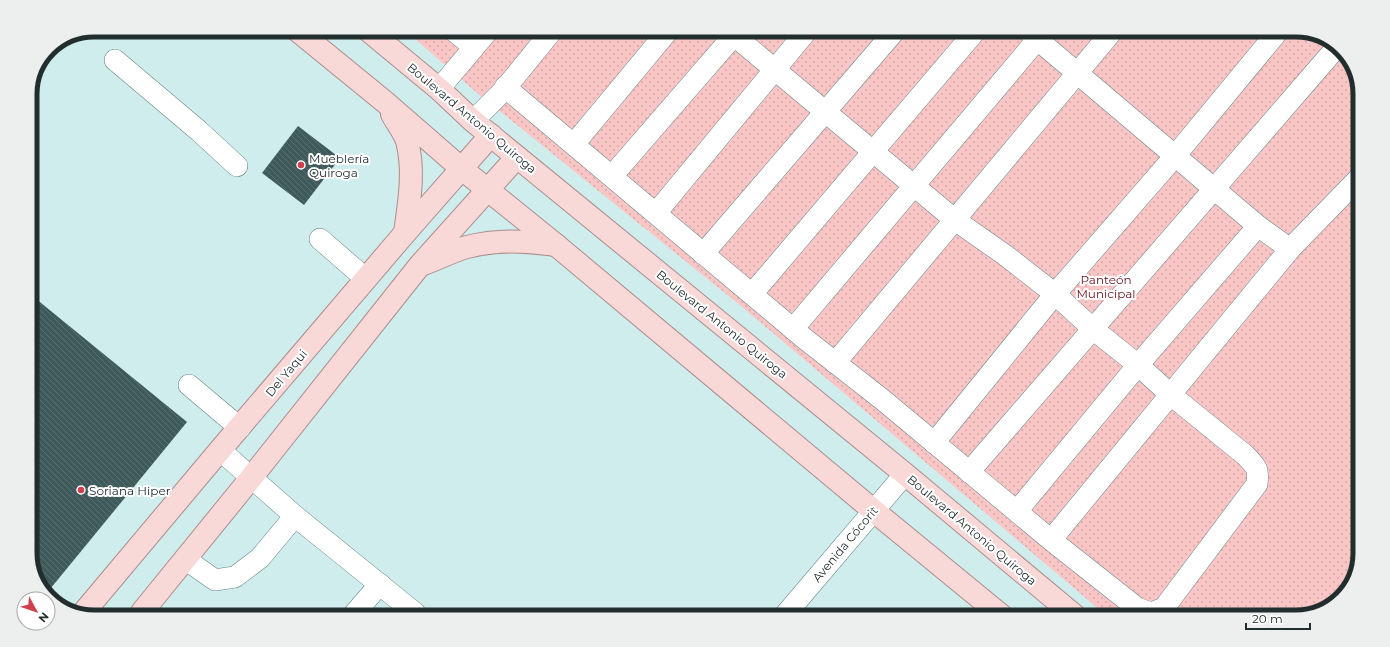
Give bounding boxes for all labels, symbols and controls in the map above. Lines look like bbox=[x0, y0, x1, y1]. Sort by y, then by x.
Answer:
street label: Boulevard Antonio Quiroga bbox=[404, 60, 540, 176]
place label: Mueblería Quiroga bbox=[309, 151, 369, 180]
marker: Mueblería Quiroga bbox=[296, 160, 306, 170]
street label: Boulevard Antonio Quiroga bbox=[654, 267, 790, 381]
park label: Panteón Municipal bbox=[1076, 272, 1136, 301]
street label: Del Yaqui bbox=[262, 346, 310, 400]
street label: Boulevard Antonio Quiroga bbox=[904, 472, 1040, 588]
place label: Soriana Hiper bbox=[89, 483, 171, 498]
marker: Soriana Hiper bbox=[76, 485, 86, 495]
street label: Avenida Cócorit bbox=[809, 503, 881, 585]
north arrow bbox=[16, 591, 56, 631]
scale bar bbox=[1246, 605, 1310, 631]
text: N bbox=[35, 610, 52, 625]
text: 20 m bbox=[1252, 611, 1283, 626]

